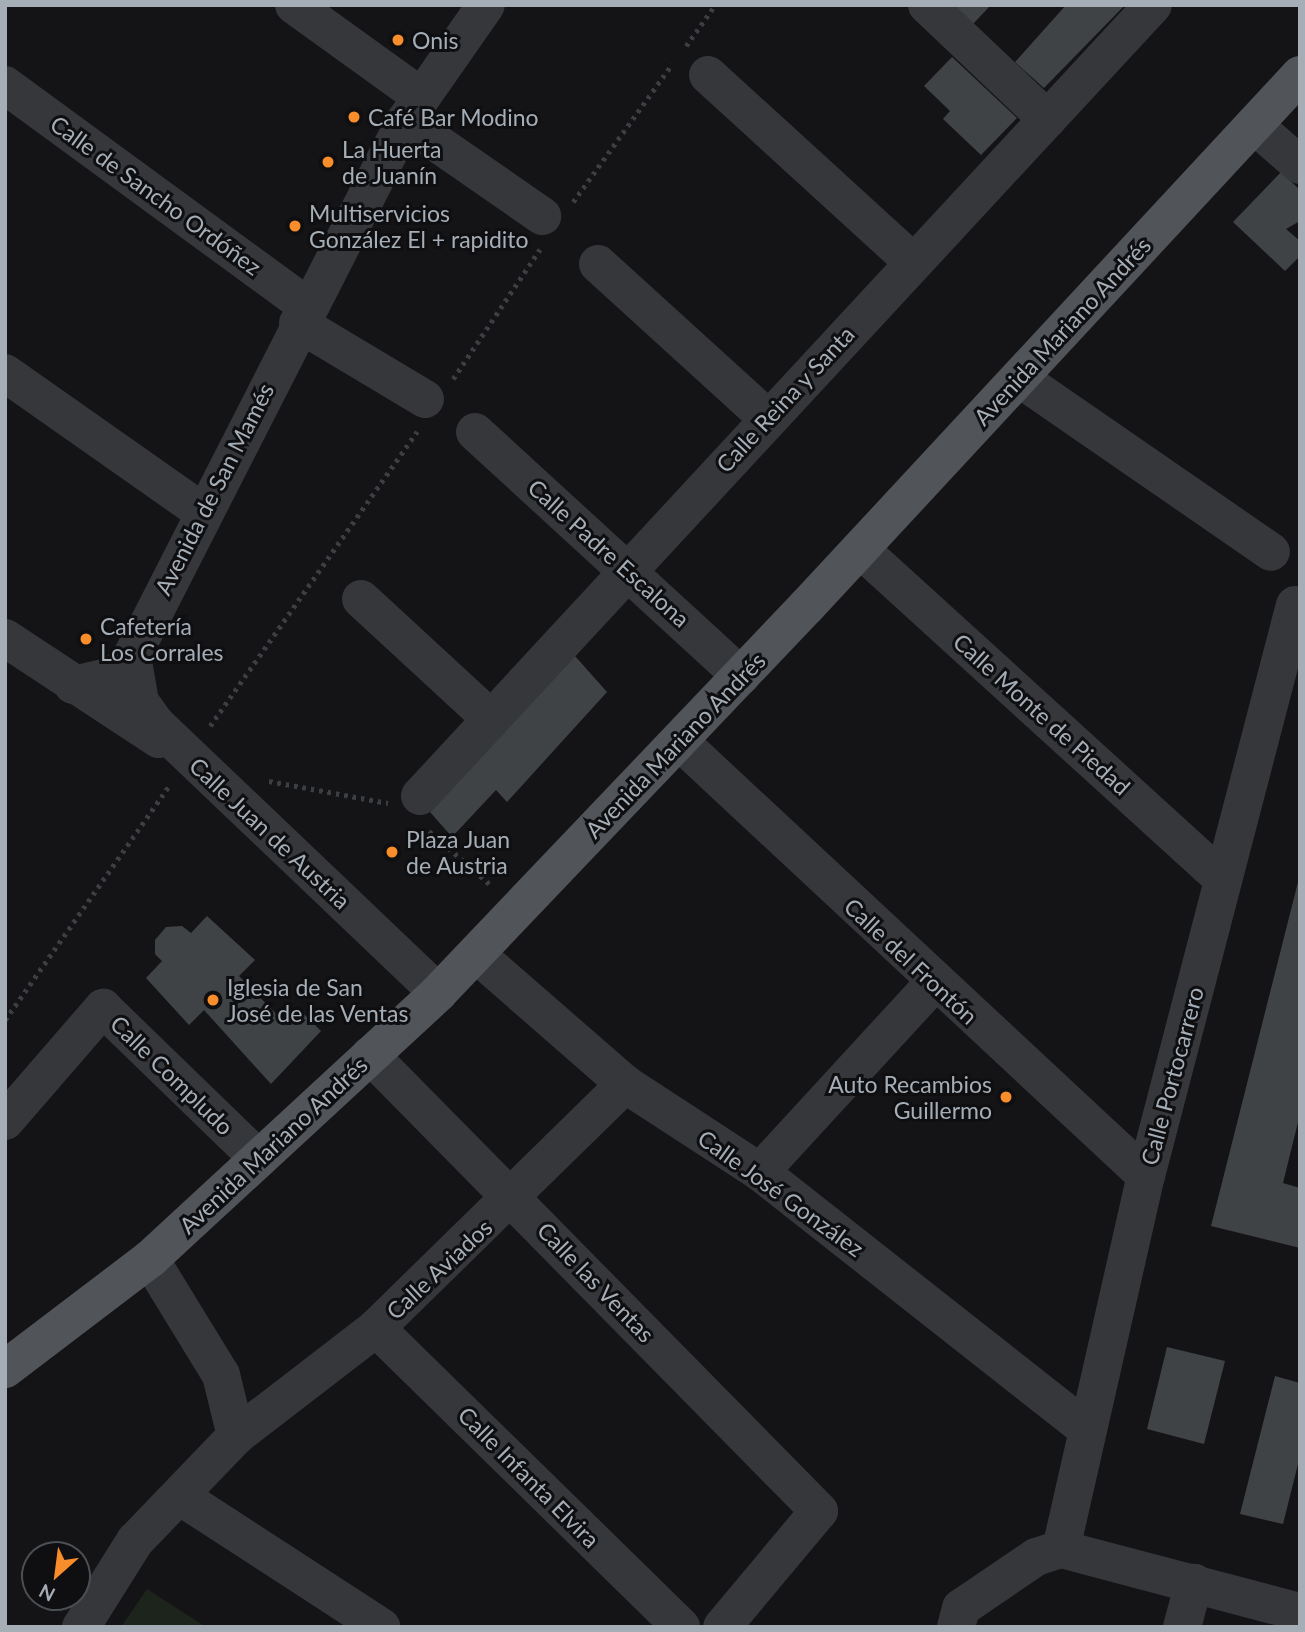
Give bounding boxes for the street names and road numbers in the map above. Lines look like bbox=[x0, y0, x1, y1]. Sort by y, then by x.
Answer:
street label: Calle de Sancho Ordóñez bbox=[45, 109, 267, 281]
street label: Avenida Mariano Andrés bbox=[967, 231, 1157, 431]
street label: Calle Reina y Santa bbox=[710, 320, 860, 478]
street label: Avenida de San Mamés bbox=[149, 379, 279, 599]
street label: Calle Padre Escalona bbox=[523, 473, 695, 633]
street label: Calle Monte de Piedad bbox=[948, 627, 1136, 801]
street label: Avenida Mariano Andrés bbox=[579, 646, 771, 844]
street label: Calle Juan de Austria bbox=[184, 751, 356, 915]
street label: Calle del Frontón bbox=[839, 892, 983, 1030]
street label: Calle Portocarrero bbox=[1135, 984, 1209, 1168]
street label: Calle Compludo bbox=[105, 1010, 239, 1140]
street label: Avenida Mariano Andrés bbox=[173, 1050, 373, 1240]
street label: Calle José González bbox=[693, 1124, 869, 1262]
street label: Calle Aviados bbox=[380, 1213, 498, 1325]
street label: Calle las Ventas bbox=[532, 1216, 660, 1348]
street label: Calle Infanta Elvira bbox=[453, 1401, 605, 1553]

